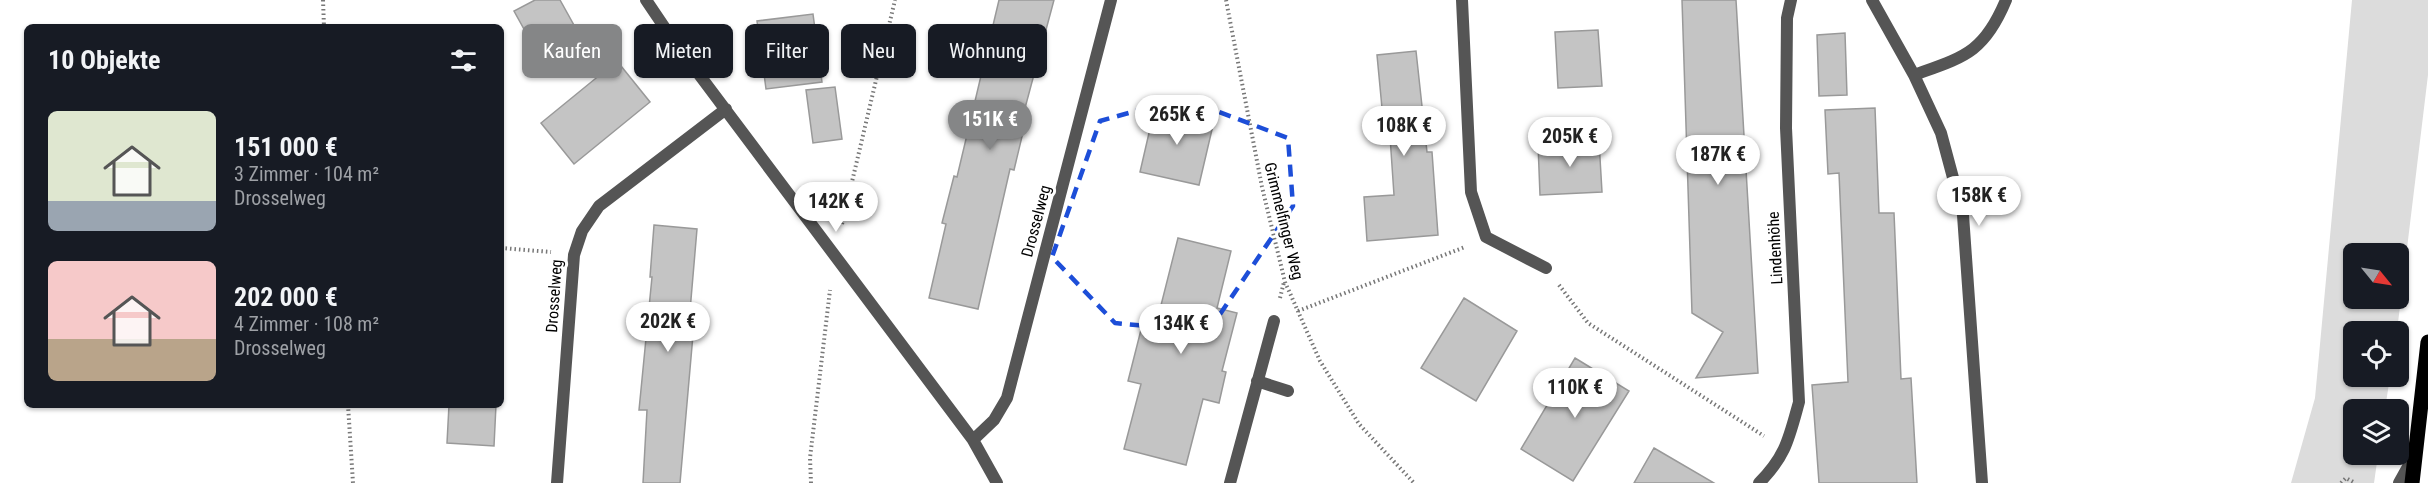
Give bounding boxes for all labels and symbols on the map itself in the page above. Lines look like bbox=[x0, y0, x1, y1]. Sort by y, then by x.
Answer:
pin: 265K € bbox=[1128, 95, 1226, 146]
pin: 151K € bbox=[941, 100, 1039, 151]
pin: 108K € bbox=[1355, 106, 1453, 157]
pin: 205K € bbox=[1521, 117, 1619, 168]
pin: 187K € bbox=[1669, 135, 1767, 186]
street label: Grimmelfinger Weg bbox=[1260, 160, 1308, 282]
pin: 158K € bbox=[1930, 176, 2028, 227]
pin: 142K € bbox=[787, 182, 885, 233]
street label: Drosselweg bbox=[1017, 183, 1055, 259]
street label: Lindenhöhe bbox=[1764, 211, 1786, 285]
north arrow bbox=[2343, 243, 2409, 309]
street label: Drosselweg bbox=[542, 259, 566, 333]
pin: 202K € bbox=[619, 302, 717, 353]
pin: 134K € bbox=[1132, 304, 1230, 355]
pin: 110K € bbox=[1526, 368, 1624, 419]

